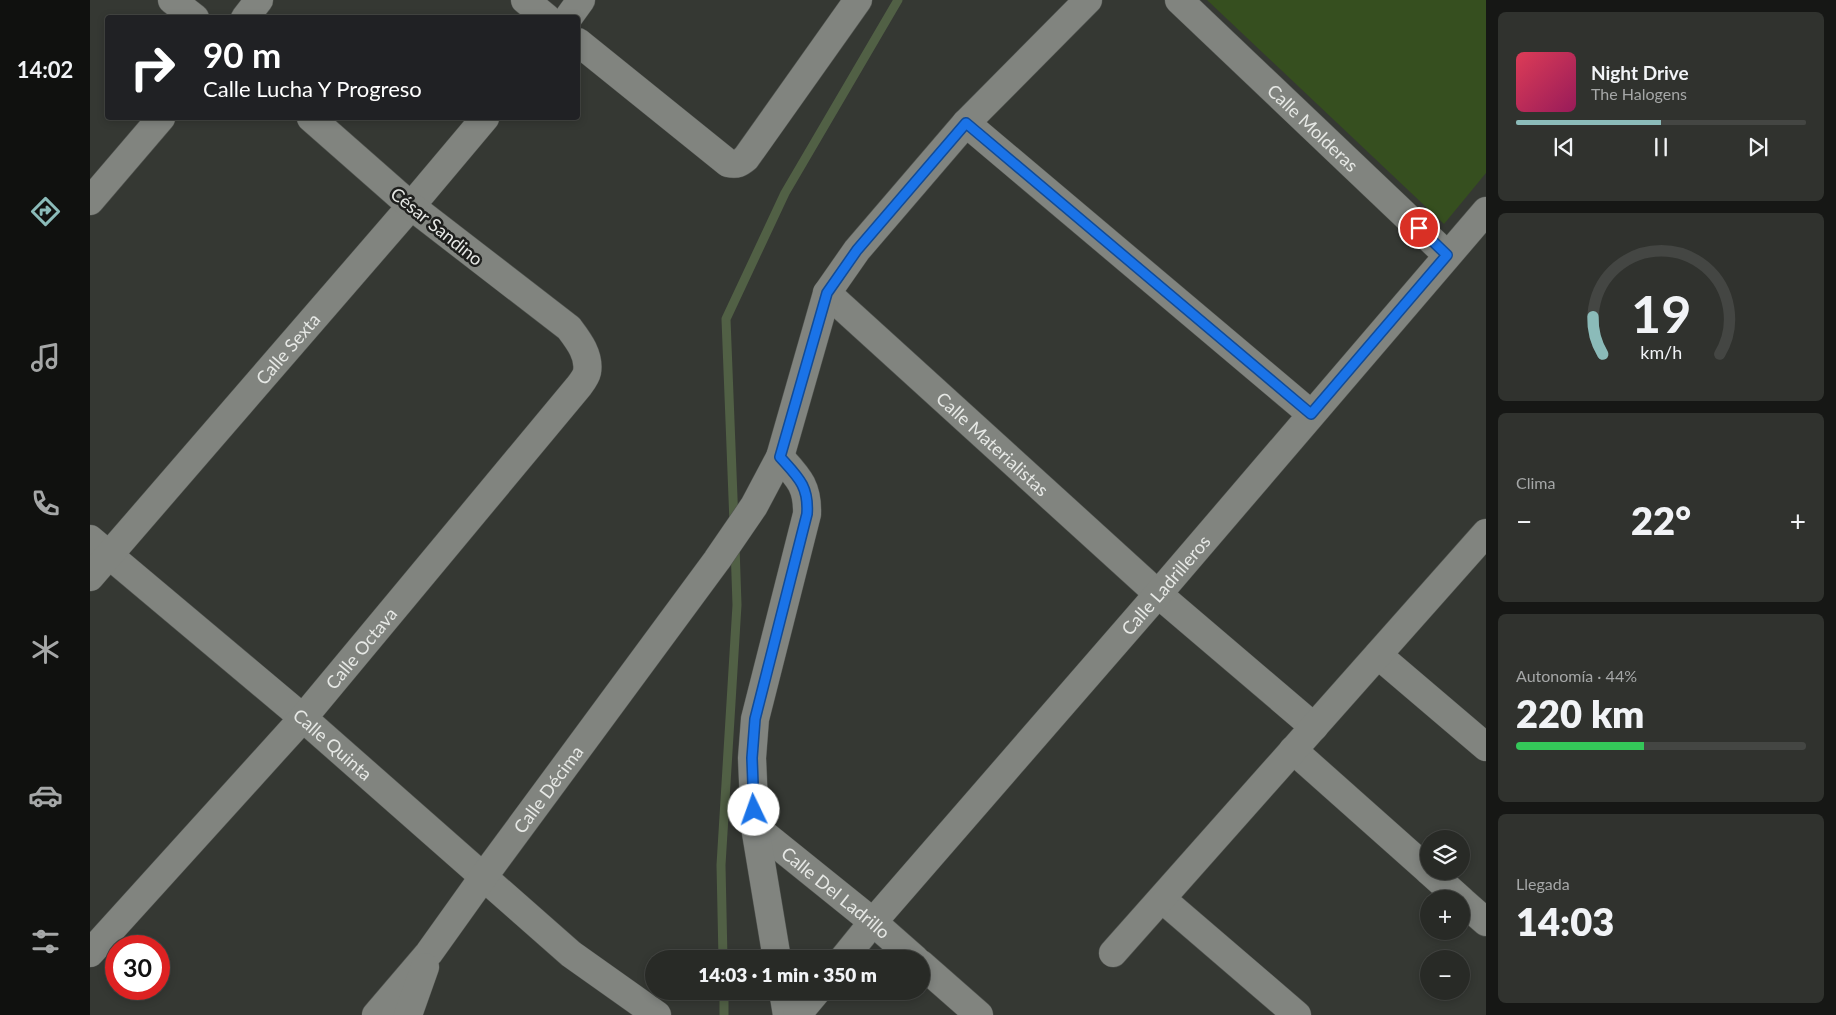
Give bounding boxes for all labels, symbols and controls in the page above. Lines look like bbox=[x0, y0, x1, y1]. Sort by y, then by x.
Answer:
text: 90 m bbox=[203, 33, 281, 75]
icon: right bbox=[120, 35, 185, 100]
text: 14:02 bbox=[17, 56, 73, 83]
text: Night Drive bbox=[1591, 61, 1689, 84]
text: Calle Lucha Y Progreso bbox=[203, 75, 422, 102]
street label: Calle Molderas bbox=[1263, 79, 1363, 176]
text: The Halogens bbox=[1591, 84, 1687, 103]
icon: previous bbox=[1550, 133, 1578, 161]
icon: pause bbox=[1647, 133, 1675, 161]
icon: next bbox=[1744, 133, 1772, 161]
street label: César Sandino bbox=[386, 182, 488, 270]
icon: directions bbox=[28, 194, 63, 229]
pin bbox=[1398, 207, 1440, 249]
icon: arrive bbox=[1405, 214, 1433, 242]
text: 19 bbox=[1631, 282, 1691, 344]
street label: Calle Sexta bbox=[251, 308, 324, 389]
icon: music bbox=[28, 340, 63, 375]
text: km/h bbox=[1640, 341, 1682, 363]
street label: Calle Materialistas bbox=[932, 387, 1054, 501]
text: Clima bbox=[1516, 473, 1555, 492]
icon: phone bbox=[28, 486, 63, 521]
text: 22° bbox=[1631, 497, 1691, 543]
text: − bbox=[1516, 504, 1532, 538]
text: + bbox=[1790, 504, 1806, 538]
street label: Calle Ladrilleros bbox=[1116, 530, 1215, 639]
street label: Calle Octava bbox=[321, 603, 401, 694]
icon: climate bbox=[28, 632, 63, 667]
text: Autonomía · 44% bbox=[1516, 666, 1637, 685]
text: 220 km bbox=[1516, 690, 1644, 736]
street label: Calle Quinta bbox=[289, 704, 377, 785]
street label: Calle Décima bbox=[508, 741, 588, 837]
icon: car bbox=[28, 778, 63, 813]
position arrow bbox=[727, 783, 779, 835]
map controls bbox=[1420, 830, 1470, 1000]
button: layers bbox=[1420, 830, 1470, 880]
street label: Calle Del Ladrillo bbox=[777, 842, 895, 943]
text: Llegada bbox=[1516, 874, 1570, 893]
button: + bbox=[1420, 890, 1470, 940]
text: 14:03 bbox=[1516, 898, 1614, 944]
icon: filters bbox=[28, 924, 63, 959]
speed limit sign: 30 bbox=[105, 935, 170, 1000]
button: − bbox=[1420, 950, 1470, 1000]
text: 14:03 · 1 min · 350 m bbox=[698, 963, 877, 986]

